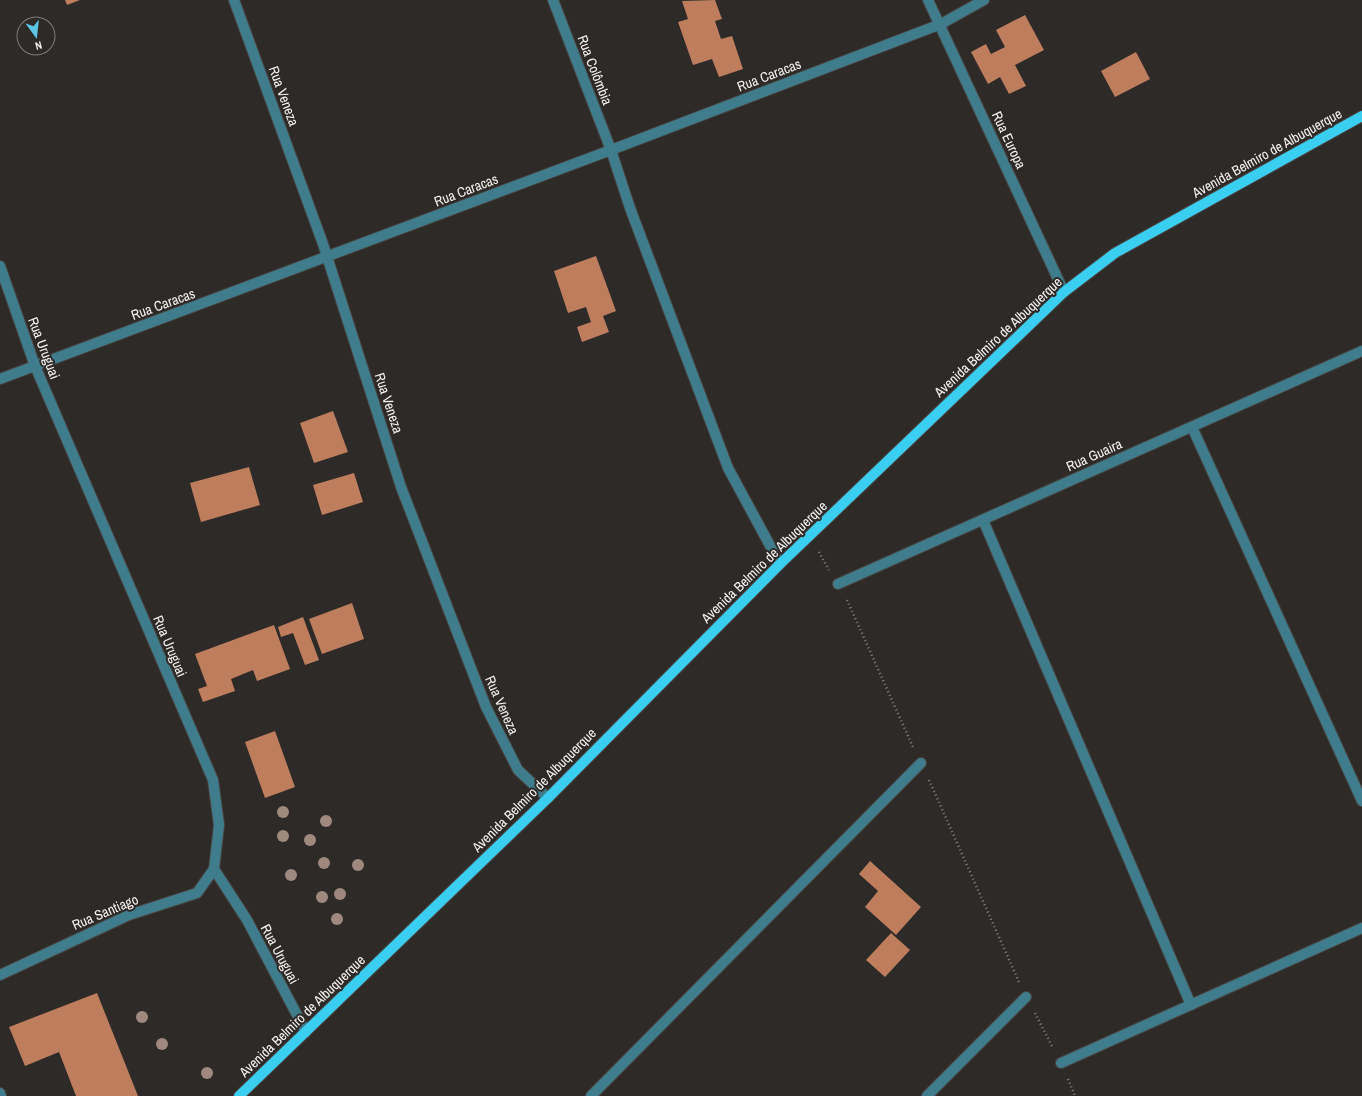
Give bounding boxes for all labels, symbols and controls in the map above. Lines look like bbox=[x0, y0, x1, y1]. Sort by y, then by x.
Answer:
north arrow bbox=[16, 16, 56, 56]
street label: Rua Colômbia bbox=[573, 33, 617, 108]
text: N bbox=[34, 38, 44, 53]
street label: Rua Caracas bbox=[734, 55, 804, 95]
street label: Rua Veneza bbox=[265, 64, 303, 129]
street label: Avenida Belmiro de Albuquerque bbox=[1188, 104, 1345, 202]
street label: Rua Europa bbox=[988, 108, 1030, 172]
street label: Rua Caracas bbox=[431, 170, 501, 210]
street label: Avenida Belmiro de Albuquerque bbox=[930, 273, 1066, 402]
street label: Rua Caracas bbox=[128, 284, 198, 324]
street label: Rua Uruguai bbox=[24, 314, 64, 382]
street label: Rua Veneza bbox=[371, 370, 407, 436]
street label: Rua Guaira bbox=[1063, 434, 1125, 475]
street label: Avenida Belmiro de Albuquerque bbox=[696, 497, 831, 628]
street label: Rua Uruguai bbox=[149, 613, 191, 679]
street label: Rua Veneza bbox=[481, 673, 523, 738]
street label: Avenida Belmiro de Albuquerque bbox=[467, 724, 600, 857]
street label: Rua Santiago bbox=[69, 890, 141, 934]
street label: Rua Uruguai bbox=[257, 921, 303, 987]
street label: Avenida Belmiro de Albuquerque bbox=[234, 951, 369, 1082]

